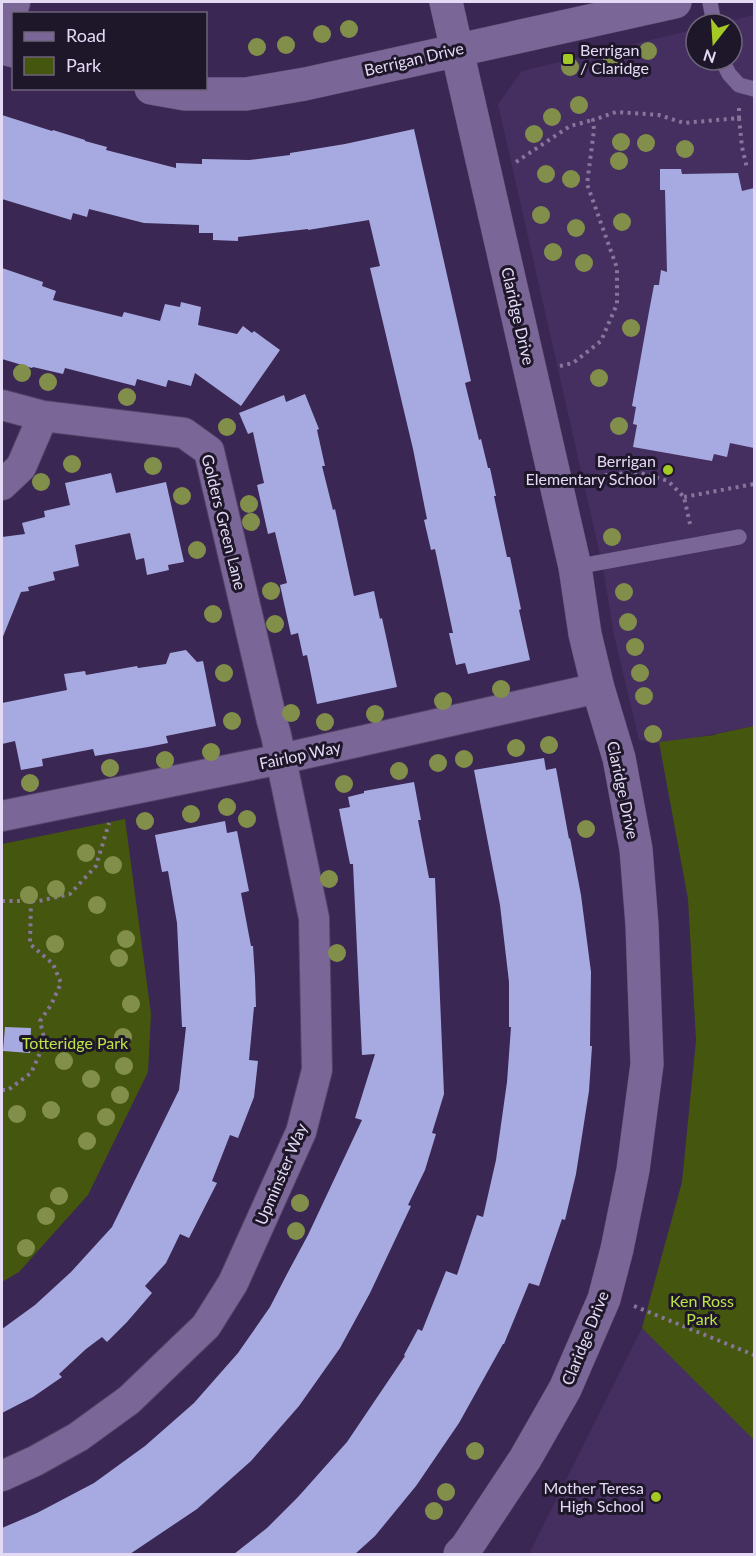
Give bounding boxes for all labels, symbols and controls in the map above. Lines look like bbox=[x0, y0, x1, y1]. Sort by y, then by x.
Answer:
legend bbox=[12, 12, 207, 90]
north arrow bbox=[684, 12, 744, 72]
text: Road bbox=[66, 24, 106, 46]
street label: Berrigan Drive bbox=[362, 38, 466, 79]
place label: Berrigan / Claridge bbox=[580, 40, 649, 77]
text: N bbox=[701, 46, 718, 68]
marker: Berrigan / Claridge bbox=[561, 52, 575, 66]
text: Park bbox=[66, 54, 102, 76]
street label: Claridge Drive bbox=[498, 265, 539, 367]
place label: Berrigan Elementary School bbox=[526, 451, 656, 488]
street label: Golders Green Lane bbox=[198, 452, 251, 592]
marker: Berrigan Elementary School bbox=[661, 463, 675, 477]
street label: Fairlop Way bbox=[257, 736, 343, 772]
street label: Claridge Drive bbox=[604, 739, 643, 841]
park label: Totteridge Park bbox=[22, 1033, 129, 1052]
street label: Upminster Way bbox=[251, 1119, 311, 1227]
street label: Claridge Drive bbox=[557, 1288, 612, 1388]
park label: Ken Ross Park bbox=[670, 1291, 734, 1328]
place label: Mother Teresa High School bbox=[543, 1478, 644, 1515]
marker: Mother Teresa High School bbox=[649, 1490, 663, 1504]

